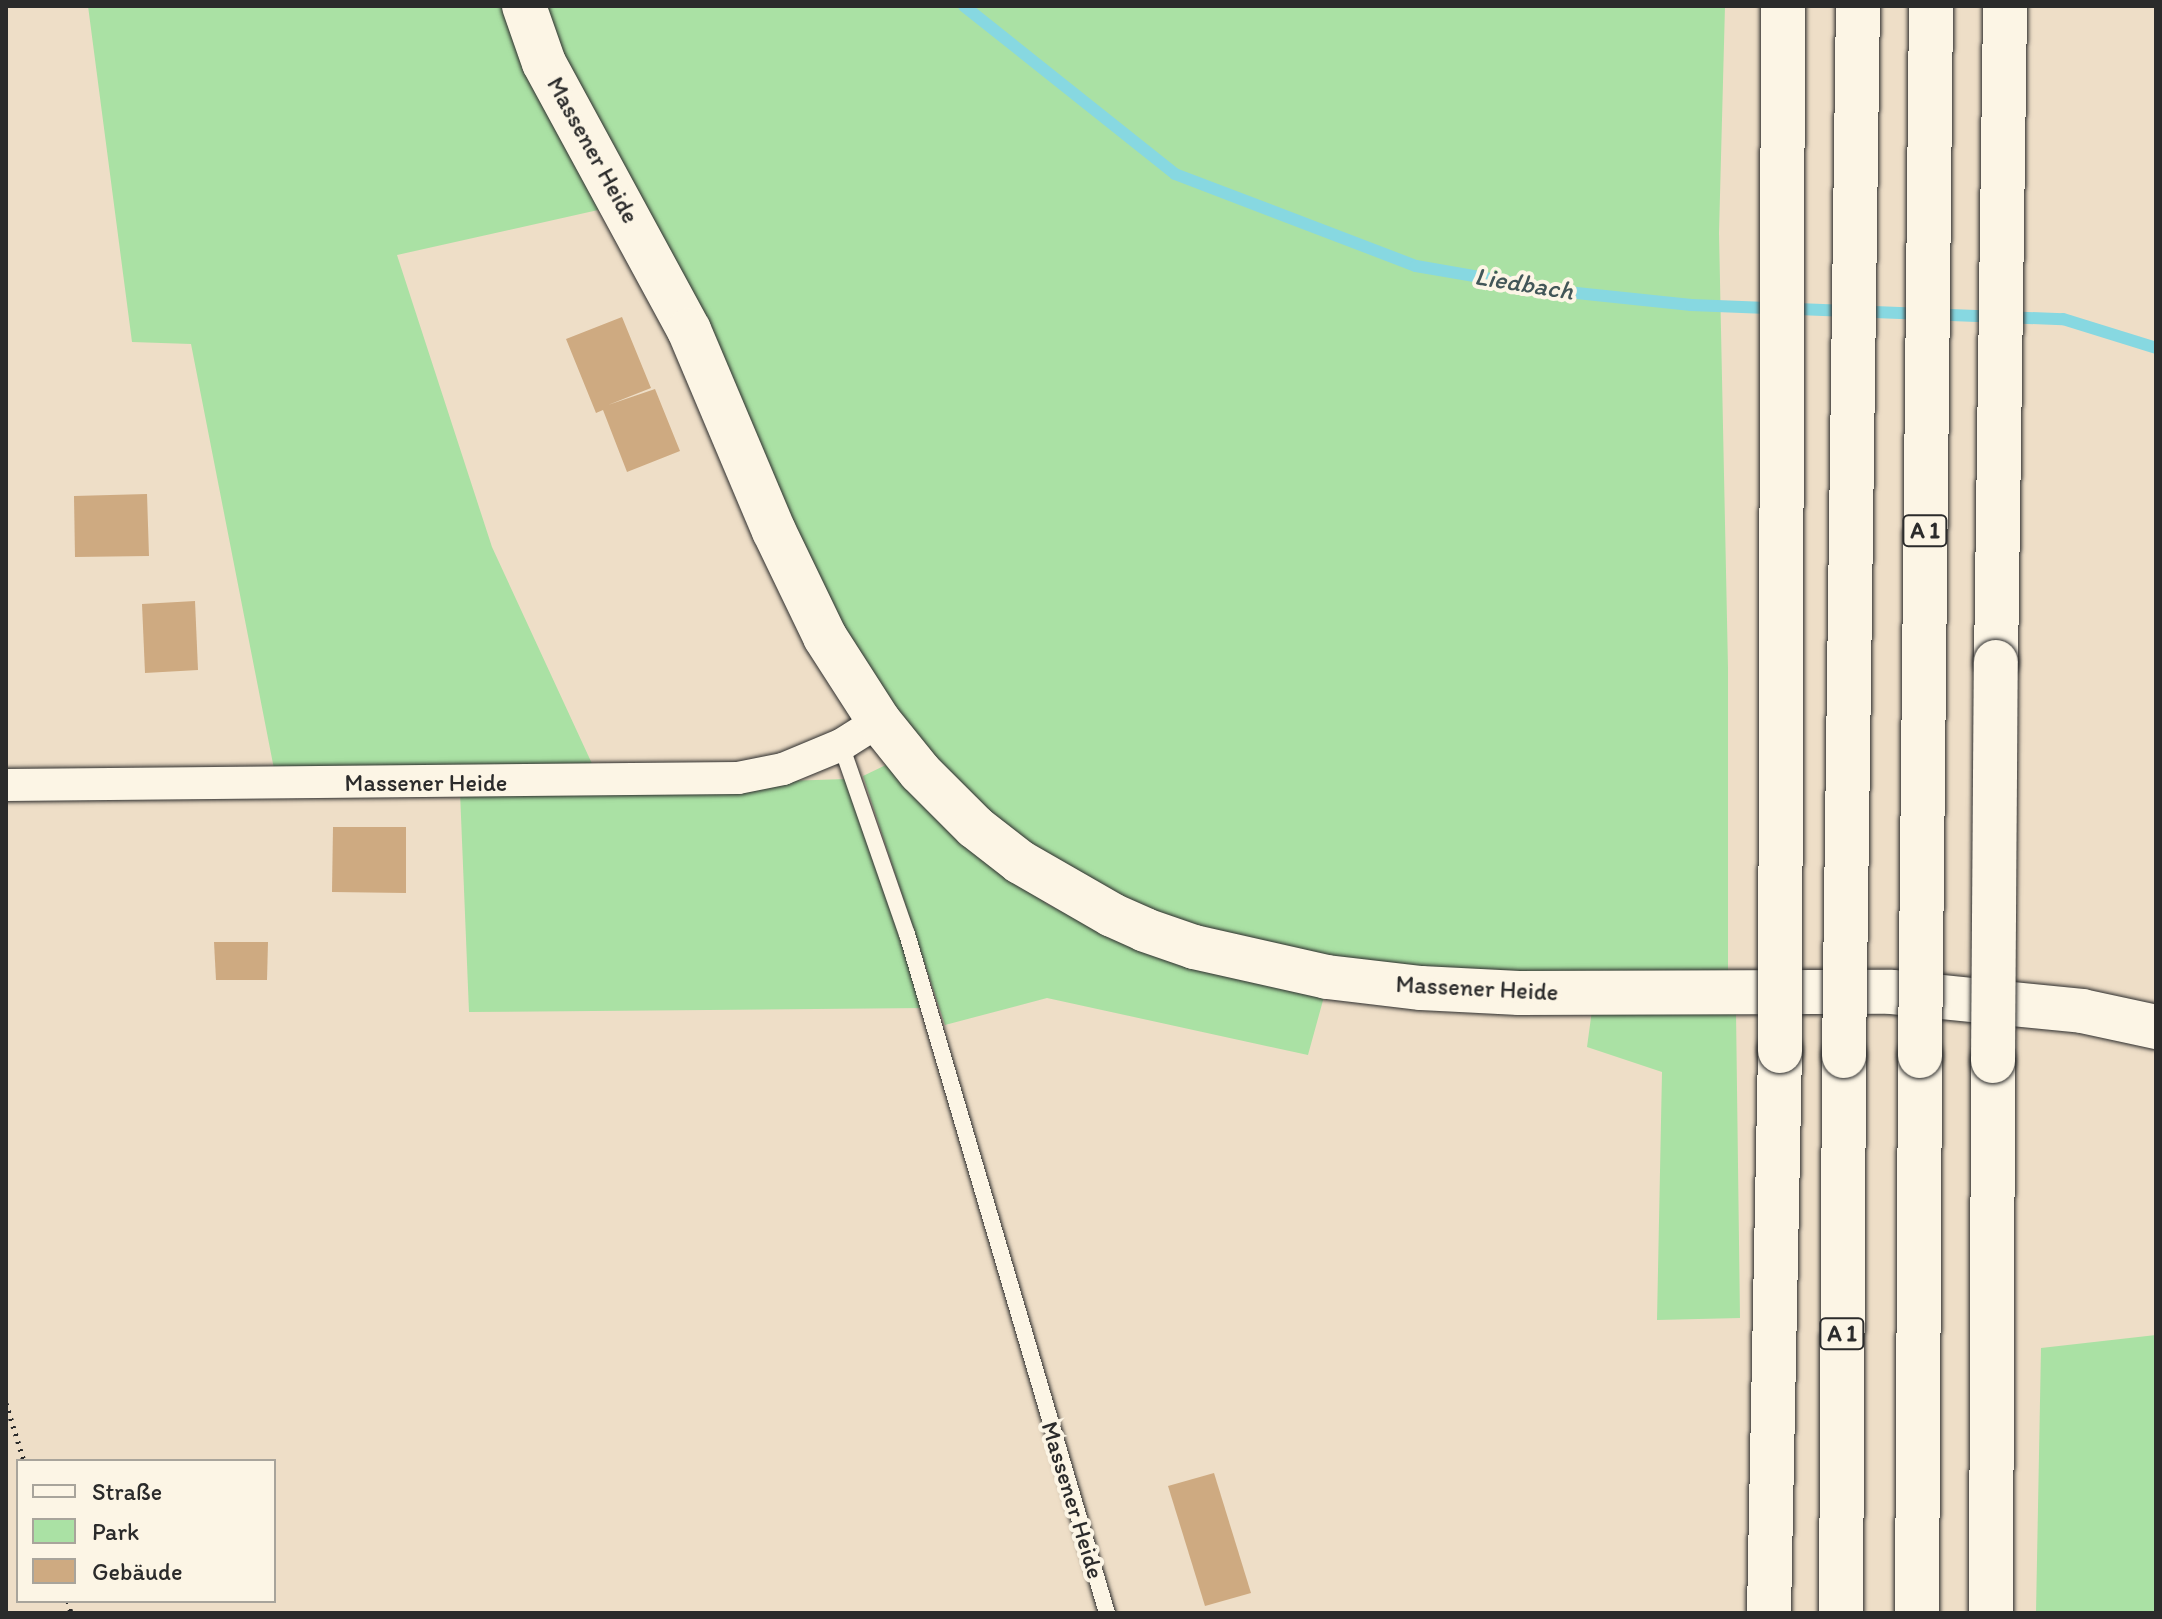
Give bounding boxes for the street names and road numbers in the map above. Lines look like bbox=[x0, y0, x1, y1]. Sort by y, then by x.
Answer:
street label: Massener Heide bbox=[541, 72, 645, 228]
road number: A 1 bbox=[1901, 513, 1949, 549]
street label: Massener Heide bbox=[344, 769, 508, 797]
street label: Massener Heide bbox=[1395, 969, 1559, 1007]
road number: A 1 bbox=[1818, 1316, 1866, 1352]
street label: Massener Heide bbox=[1035, 1418, 1111, 1582]

